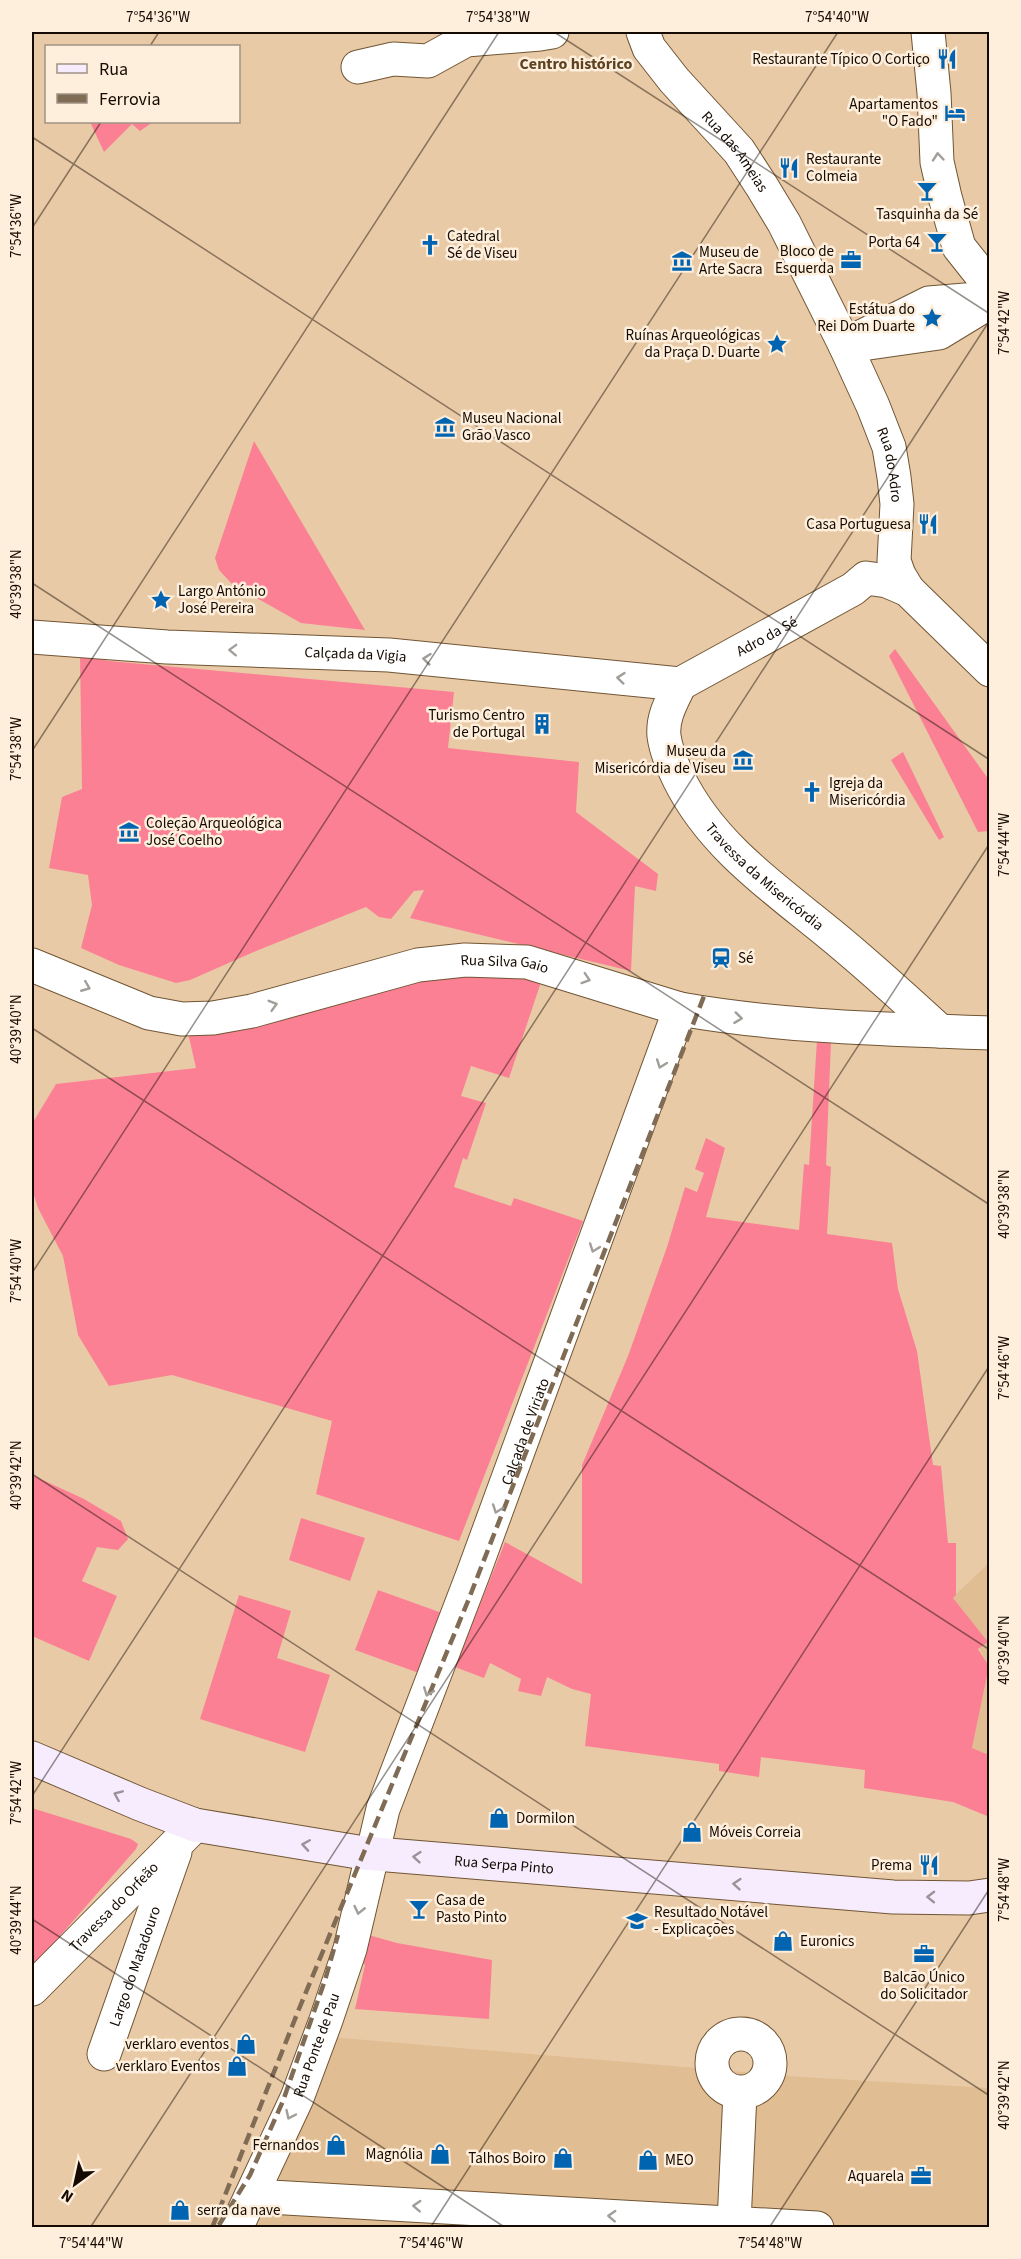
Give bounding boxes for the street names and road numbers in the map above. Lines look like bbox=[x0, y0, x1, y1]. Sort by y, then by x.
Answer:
street label: Rua das Ameias bbox=[696, 107, 773, 196]
street label: Rua do Adro bbox=[871, 424, 907, 503]
street label: Adro da Sé bbox=[733, 611, 801, 662]
street label: Calçada da Vigia bbox=[304, 642, 408, 668]
street label: Travessa da Misericórdia bbox=[700, 819, 828, 936]
street label: Rua Silva Gaio bbox=[459, 950, 551, 979]
street label: Calçada de Viriato bbox=[496, 1375, 555, 1488]
street label: Rua Serpa Pinto bbox=[453, 1851, 555, 1880]
street label: Travessa do Orfeão bbox=[65, 1857, 164, 1957]
street label: Largo do Matadouro bbox=[104, 1903, 166, 2030]
street label: Rua Ponte de Pau bbox=[288, 1990, 345, 2100]

